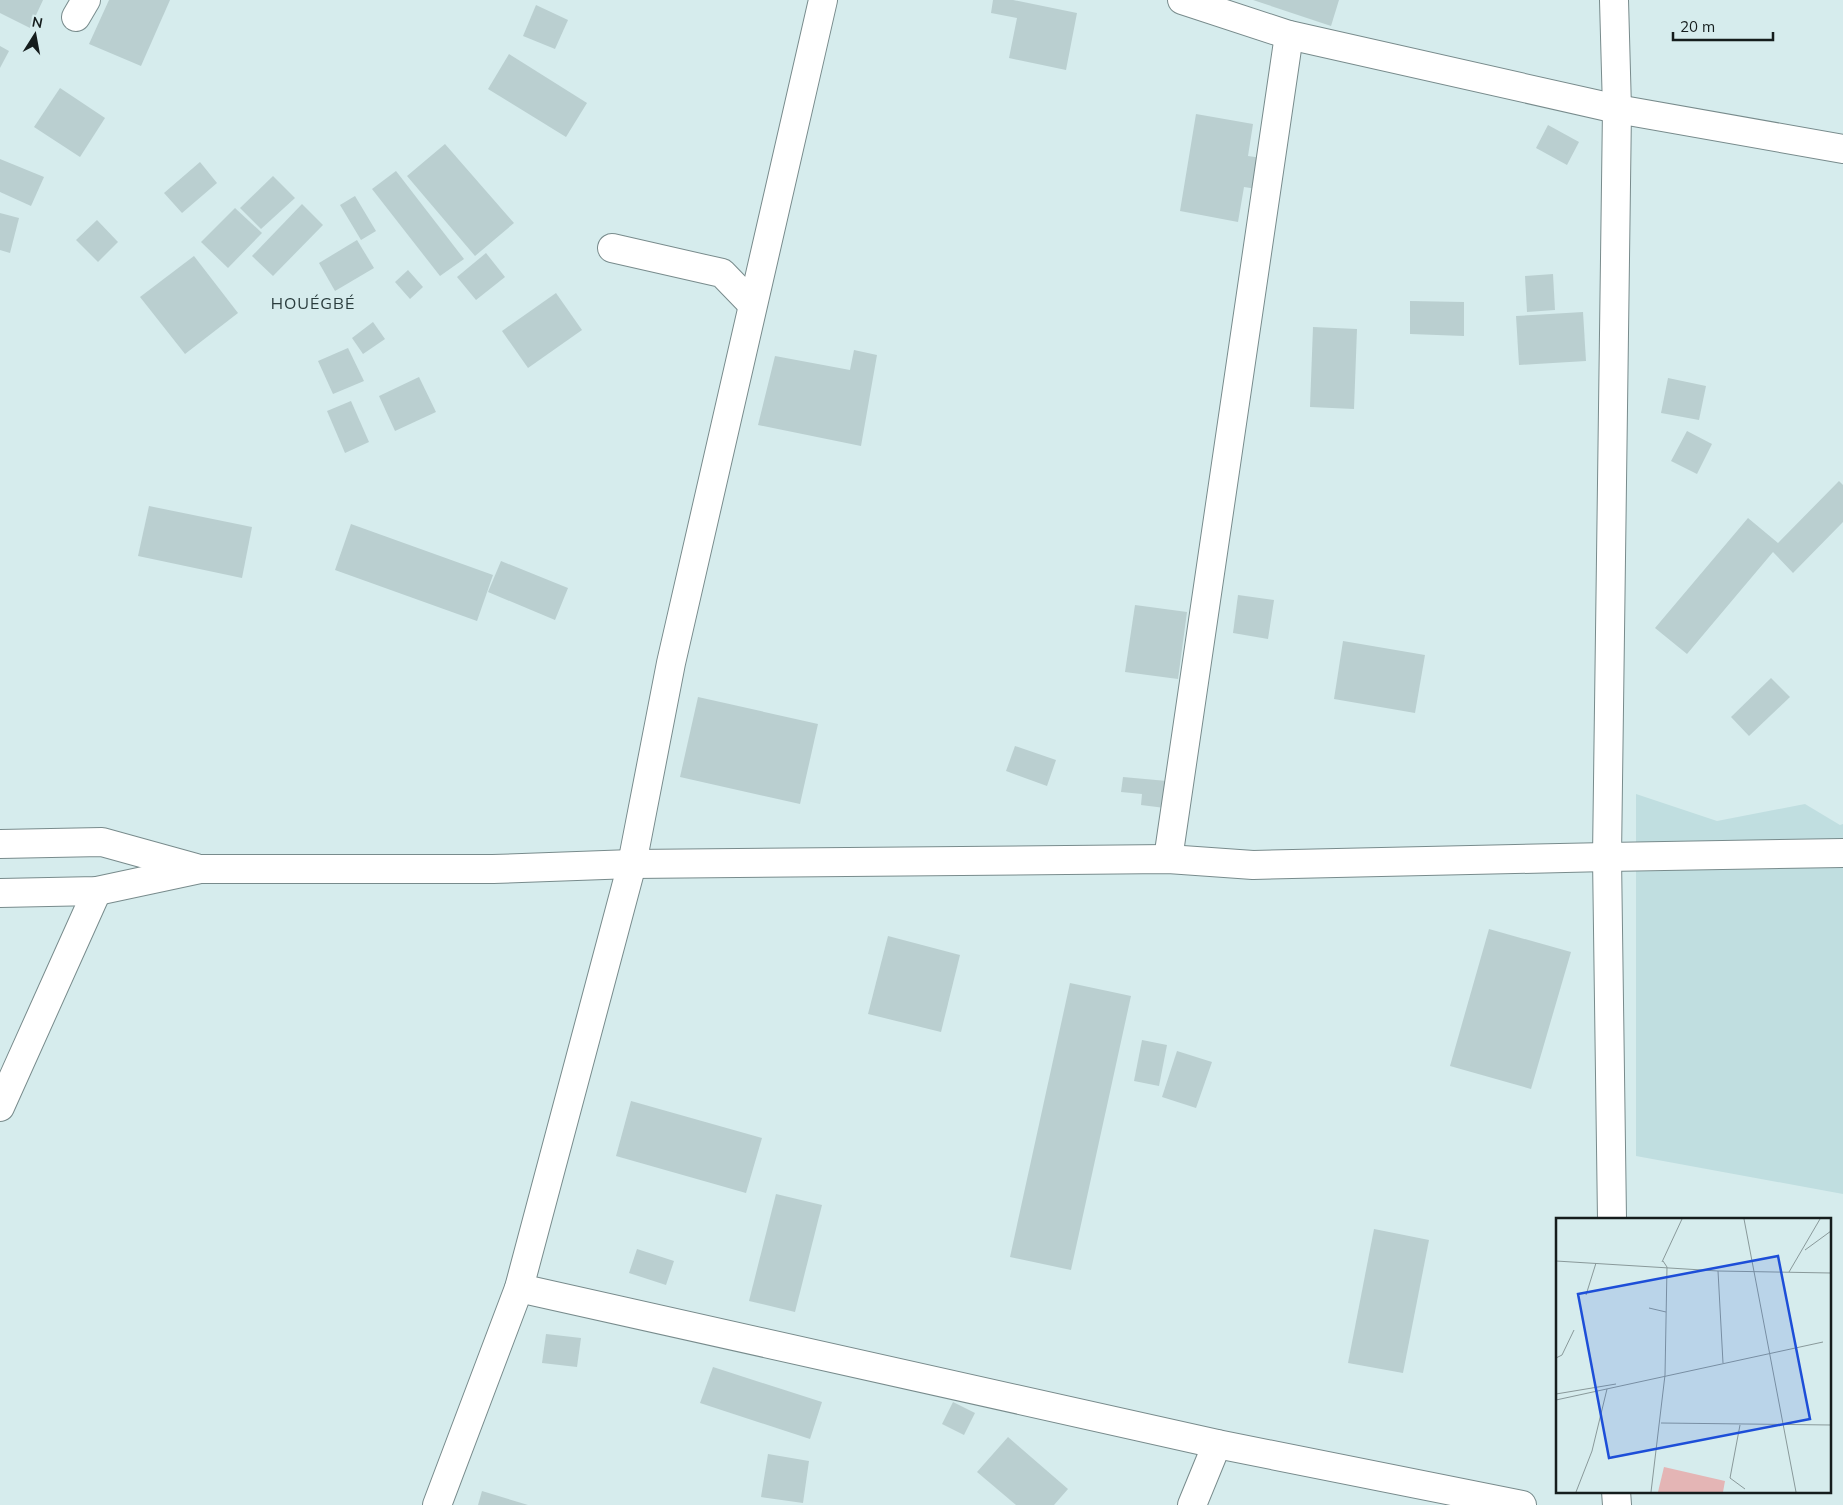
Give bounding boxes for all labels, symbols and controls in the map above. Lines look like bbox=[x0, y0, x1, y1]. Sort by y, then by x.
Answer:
north arrow bbox=[10, 10, 60, 60]
scale bar bbox=[1673, 10, 1773, 42]
text: N bbox=[31, 12, 44, 32]
text: 20 m bbox=[1680, 17, 1715, 36]
district label: HOUÉGBÉ bbox=[271, 293, 355, 313]
inset map bbox=[1556, 1218, 1830, 1492]

